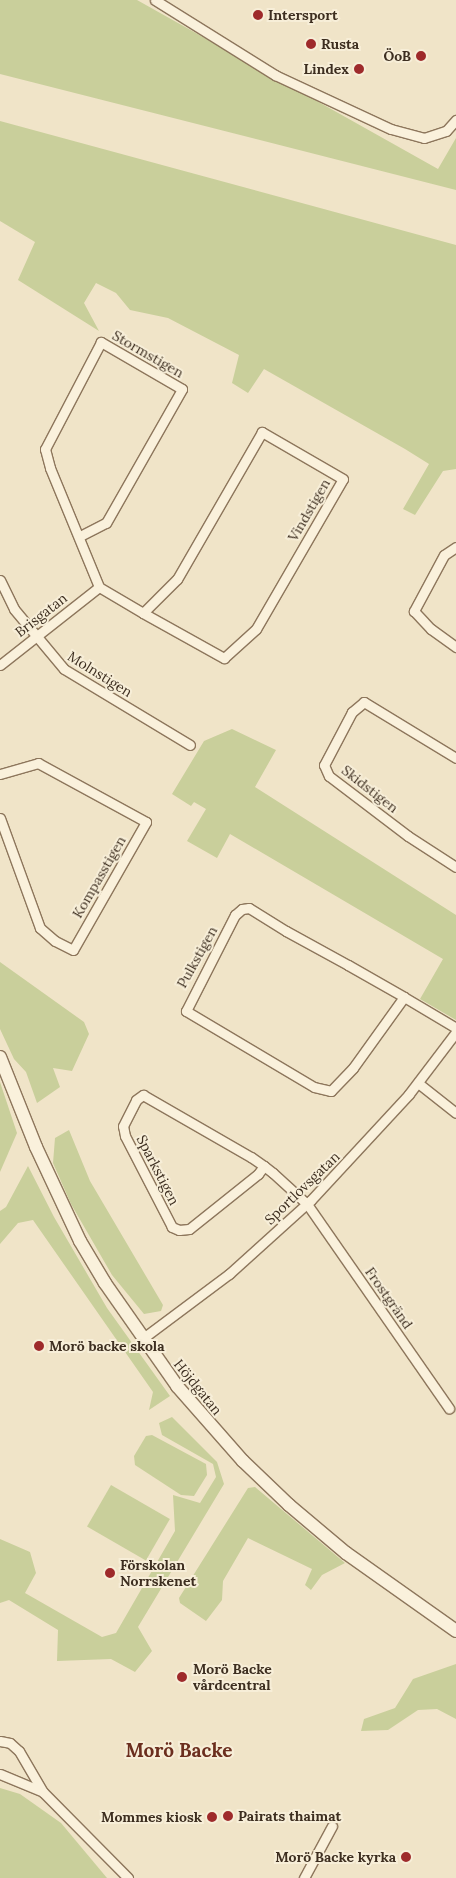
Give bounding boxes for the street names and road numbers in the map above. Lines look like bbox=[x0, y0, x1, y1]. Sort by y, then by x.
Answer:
street label: Stormstigen bbox=[109, 327, 187, 381]
street label: Vindstigen bbox=[284, 476, 334, 544]
street label: Brisgatan bbox=[12, 590, 70, 640]
street label: Molnstigen bbox=[65, 648, 135, 700]
street label: Skidstigen bbox=[338, 762, 402, 816]
street label: Kompasstigen bbox=[69, 833, 129, 921]
street label: Pulkstigen bbox=[173, 923, 221, 991]
street label: Sparkstigen bbox=[133, 1132, 183, 1208]
street label: Sportlovsgatan bbox=[261, 1148, 343, 1228]
street label: Frostgränd bbox=[362, 1264, 416, 1332]
street label: Höjdgatan bbox=[170, 1356, 226, 1418]

